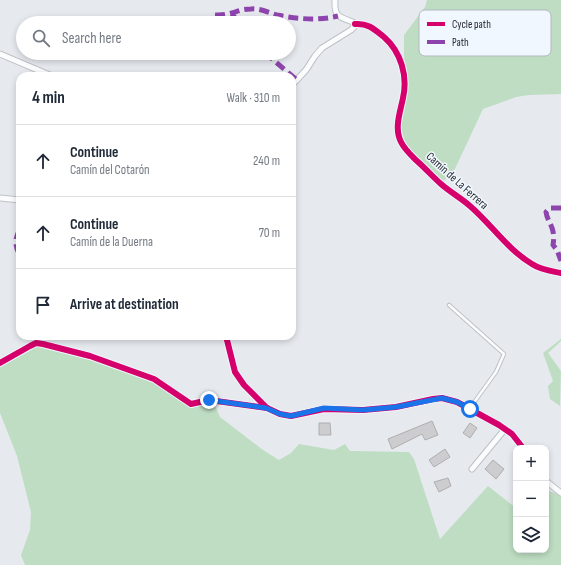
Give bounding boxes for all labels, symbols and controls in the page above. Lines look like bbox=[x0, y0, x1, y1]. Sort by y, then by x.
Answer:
legend bbox=[419, 10, 551, 56]
search box bbox=[16, 16, 296, 60]
text: Cycle path bbox=[452, 18, 491, 31]
icon: search bbox=[30, 27, 52, 49]
text: Search here bbox=[62, 29, 122, 48]
text: Path bbox=[452, 36, 469, 49]
text: 4 min bbox=[32, 88, 65, 108]
text: Walk · 310 m bbox=[227, 90, 280, 106]
text: Continue bbox=[70, 143, 119, 162]
street label: Camín de La Ferrera bbox=[423, 149, 491, 213]
icon: ahead bbox=[32, 150, 54, 172]
text: 240 m bbox=[253, 153, 280, 169]
text: Camín del Cotarón bbox=[70, 162, 150, 178]
text: Continue bbox=[70, 215, 119, 234]
icon: ahead bbox=[32, 222, 54, 244]
text: 70 m bbox=[259, 225, 280, 241]
text: Camín de la Duerna bbox=[70, 234, 153, 250]
icon: arrive bbox=[32, 294, 54, 316]
text: Arrive at destination bbox=[70, 295, 179, 314]
route end bbox=[200, 391, 218, 409]
route start bbox=[461, 400, 479, 418]
map controls bbox=[513, 445, 549, 553]
button: + bbox=[513, 445, 549, 481]
button: − bbox=[513, 481, 549, 517]
button: layers bbox=[513, 517, 549, 553]

